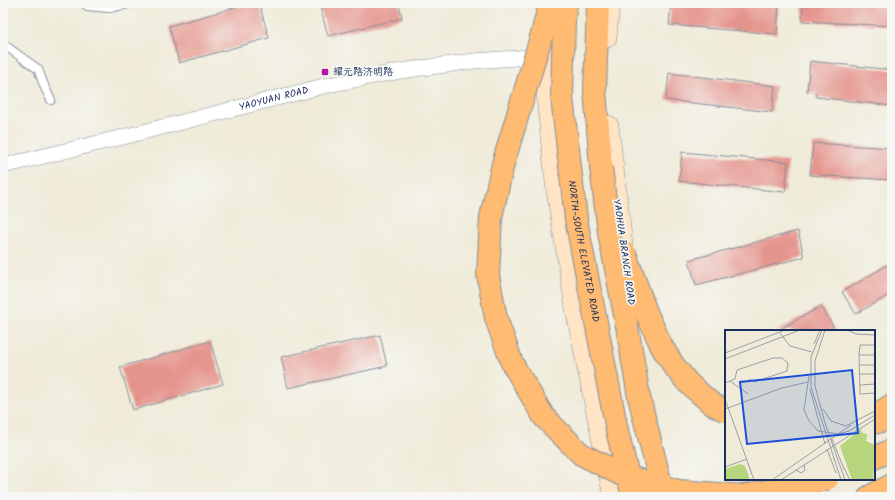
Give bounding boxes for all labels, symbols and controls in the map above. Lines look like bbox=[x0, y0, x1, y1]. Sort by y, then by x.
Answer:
place label: 耀元路济明路 bbox=[333, 64, 393, 80]
marker: 耀元路济明路 bbox=[320, 67, 330, 77]
street label: YAOYUAN ROAD bbox=[237, 82, 311, 115]
street label: NORTH-SOUTH ELEVATED ROAD bbox=[564, 180, 604, 324]
street label: YAOHUA BRANCH ROAD bbox=[609, 198, 639, 307]
inset map bbox=[725, 330, 875, 480]

